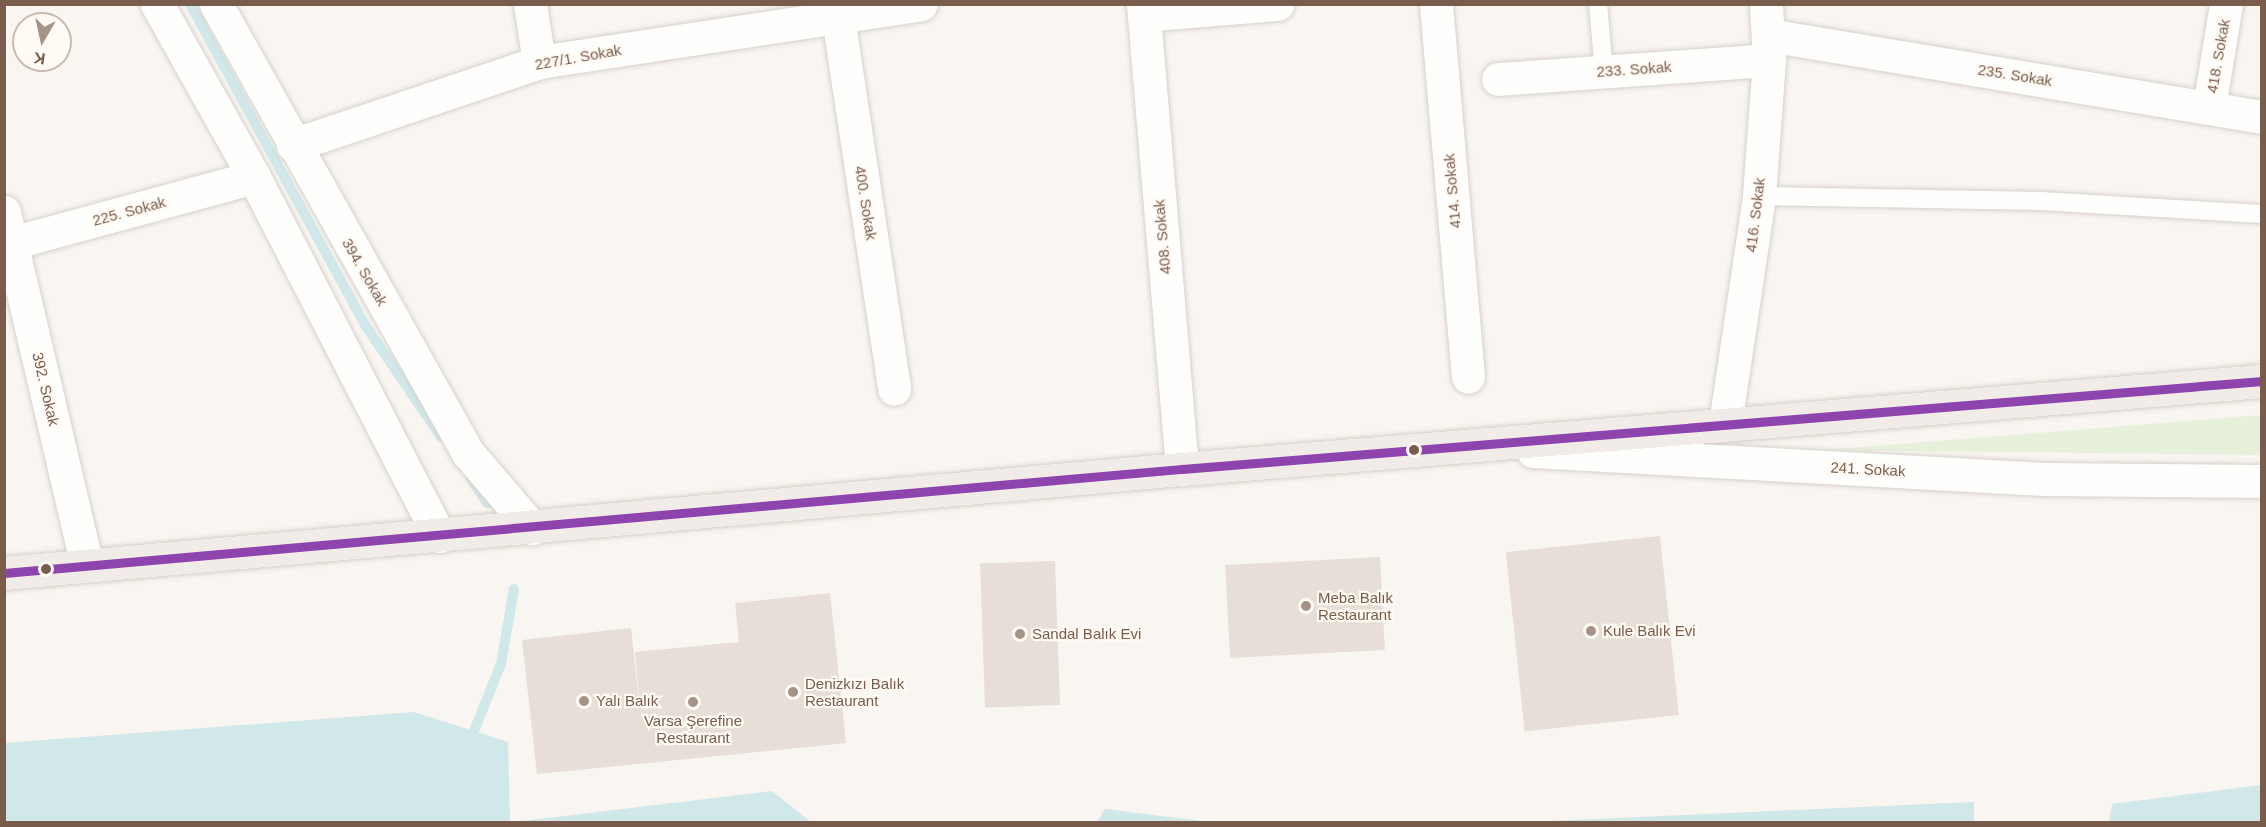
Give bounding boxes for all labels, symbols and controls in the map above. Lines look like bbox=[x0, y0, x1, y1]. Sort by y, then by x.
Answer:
north arrow bbox=[12, 12, 72, 72]
street label: 418. Sokak bbox=[2203, 17, 2233, 95]
street label: 227/1. Sokak bbox=[533, 41, 623, 73]
text: K bbox=[32, 49, 46, 68]
street label: 233. Sokak bbox=[1596, 57, 1672, 81]
street label: 235. Sokak bbox=[1977, 60, 2053, 90]
street label: 414. Sokak bbox=[1440, 153, 1464, 229]
street label: 400. Sokak bbox=[851, 165, 881, 241]
street label: 416. Sokak bbox=[1741, 177, 1769, 253]
street label: 225. Sokak bbox=[90, 193, 168, 229]
street label: 408. Sokak bbox=[1150, 199, 1174, 275]
street label: 394. Sokak bbox=[338, 235, 392, 309]
street label: 392. Sokak bbox=[29, 350, 63, 428]
unlabelled marker bbox=[1408, 444, 1420, 456]
street label: 241. Sokak bbox=[1830, 458, 1906, 480]
unlabelled marker bbox=[40, 563, 52, 575]
place label: Meba Balık Restaurant bbox=[1318, 588, 1393, 623]
marker: Meba Balık Restaurant bbox=[1299, 599, 1313, 613]
place label: Kule Balık Evi bbox=[1603, 622, 1696, 640]
marker: Kule Balık Evi bbox=[1584, 624, 1598, 638]
place label: Sandal Balık Evi bbox=[1032, 625, 1141, 643]
marker: Sandal Balık Evi bbox=[1013, 627, 1027, 641]
place label: Denizkızı Balık Restaurant bbox=[805, 674, 904, 709]
marker: Denizkızı Balık Restaurant bbox=[786, 685, 800, 699]
place label: Yalı Balık bbox=[596, 692, 658, 710]
marker: Yalı Balık bbox=[577, 694, 591, 708]
marker: Varsa Şerefine Restaurant bbox=[686, 695, 700, 709]
place label: Varsa Şerefine Restaurant bbox=[644, 711, 742, 746]

